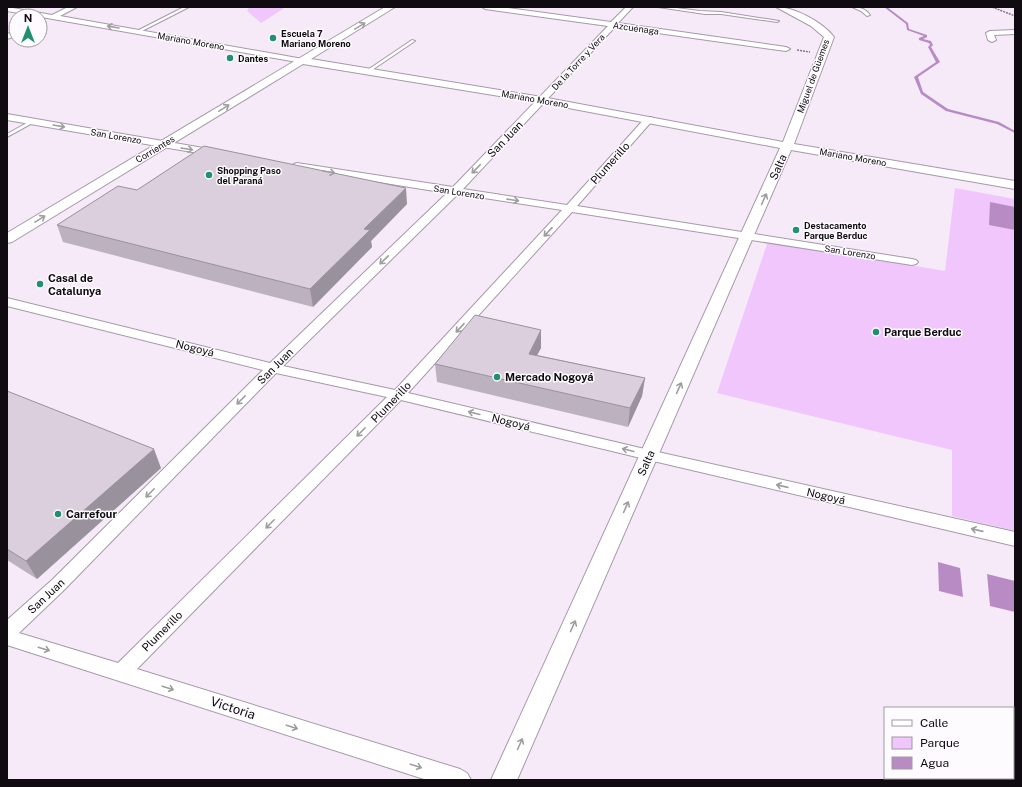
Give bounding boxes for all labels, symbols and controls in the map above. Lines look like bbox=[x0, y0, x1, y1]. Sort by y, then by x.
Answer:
north arrow bbox=[8, 8, 48, 48]
text: N bbox=[24, 12, 32, 24]
street label: Azcuénaga bbox=[612, 19, 660, 37]
one-way arrow bbox=[354, 21, 366, 29]
one-way arrow bbox=[107, 23, 120, 31]
place label: Escuela 7 Mariano Moreno bbox=[281, 28, 351, 49]
street label: Mariano Moreno bbox=[157, 30, 225, 52]
street label: De la Torre y Vera bbox=[549, 32, 607, 92]
marker: Escuela 7 Mariano Moreno bbox=[268, 33, 278, 43]
street label: Miguel de Güemes bbox=[795, 37, 832, 114]
marker: Dantes bbox=[225, 53, 235, 63]
place label: Dantes bbox=[238, 53, 269, 64]
street label: Mariano Moreno bbox=[501, 88, 569, 110]
one-way arrow bbox=[218, 104, 230, 112]
street label: San Juan bbox=[485, 118, 525, 160]
one-way arrow bbox=[52, 122, 65, 130]
street label: San Lorenzo bbox=[90, 126, 142, 146]
street label: Corrientes bbox=[133, 133, 177, 165]
street label: Plumerillo bbox=[588, 140, 632, 186]
one-way arrow bbox=[180, 145, 193, 153]
street label: Mariano Moreno bbox=[819, 146, 887, 168]
street label: Salta bbox=[767, 152, 789, 182]
one-way arrow bbox=[471, 164, 481, 174]
place label: Shopping Paso del Paraná bbox=[217, 165, 281, 186]
one-way arrow bbox=[322, 168, 335, 176]
marker: Shopping Paso del Paraná bbox=[204, 170, 214, 180]
street label: San Lorenzo bbox=[433, 183, 485, 201]
one-way arrow bbox=[760, 194, 768, 206]
one-way arrow bbox=[506, 196, 519, 204]
one-way arrow bbox=[34, 214, 46, 222]
place label: Destacamento Parque Berduc bbox=[804, 220, 867, 241]
marker: Destacamento Parque Berduc bbox=[791, 225, 801, 235]
one-way arrow bbox=[543, 227, 553, 237]
street label: San Lorenzo bbox=[824, 243, 876, 261]
one-way arrow bbox=[379, 255, 389, 265]
place label: Casal de Catalunya bbox=[48, 272, 101, 297]
marker: Casal de Catalunya bbox=[35, 279, 45, 289]
one-way arrow bbox=[456, 322, 465, 333]
place label: Parque Berduc bbox=[884, 326, 962, 338]
marker: Parque Berduc bbox=[871, 327, 881, 337]
street label: Nogoyá bbox=[175, 337, 215, 359]
street label: San Juan bbox=[255, 346, 295, 386]
place label: Mercado Nogoyá bbox=[505, 371, 593, 383]
marker: Mercado Nogoyá bbox=[492, 372, 502, 382]
street label: Plumerillo bbox=[369, 379, 413, 425]
one-way arrow bbox=[676, 383, 683, 395]
one-way arrow bbox=[236, 395, 246, 405]
one-way arrow bbox=[468, 409, 481, 416]
street label: Nogoyá bbox=[491, 411, 531, 433]
one-way arrow bbox=[356, 427, 366, 437]
one-way arrow bbox=[622, 446, 635, 453]
street label: Salta bbox=[635, 448, 657, 478]
one-way arrow bbox=[776, 481, 789, 489]
street label: Nogoyá bbox=[806, 486, 846, 506]
one-way arrow bbox=[145, 488, 155, 498]
one-way arrow bbox=[623, 501, 630, 513]
place label: Carrefour bbox=[66, 508, 117, 520]
marker: Carrefour bbox=[53, 509, 63, 519]
one-way arrow bbox=[265, 519, 274, 529]
one-way arrow bbox=[971, 526, 984, 534]
street label: San Juan bbox=[25, 576, 67, 616]
street label: Plumerillo bbox=[139, 608, 185, 654]
one-way arrow bbox=[570, 620, 577, 632]
one-way arrow bbox=[38, 646, 51, 653]
one-way arrow bbox=[162, 685, 175, 692]
street label: Victoria bbox=[209, 694, 257, 722]
legend bbox=[884, 707, 1014, 779]
text: Calle bbox=[920, 716, 949, 730]
one-way arrow bbox=[286, 724, 299, 731]
text: Parque bbox=[920, 736, 960, 750]
one-way arrow bbox=[517, 739, 524, 751]
text: Agua bbox=[920, 756, 949, 770]
one-way arrow bbox=[409, 763, 422, 770]

